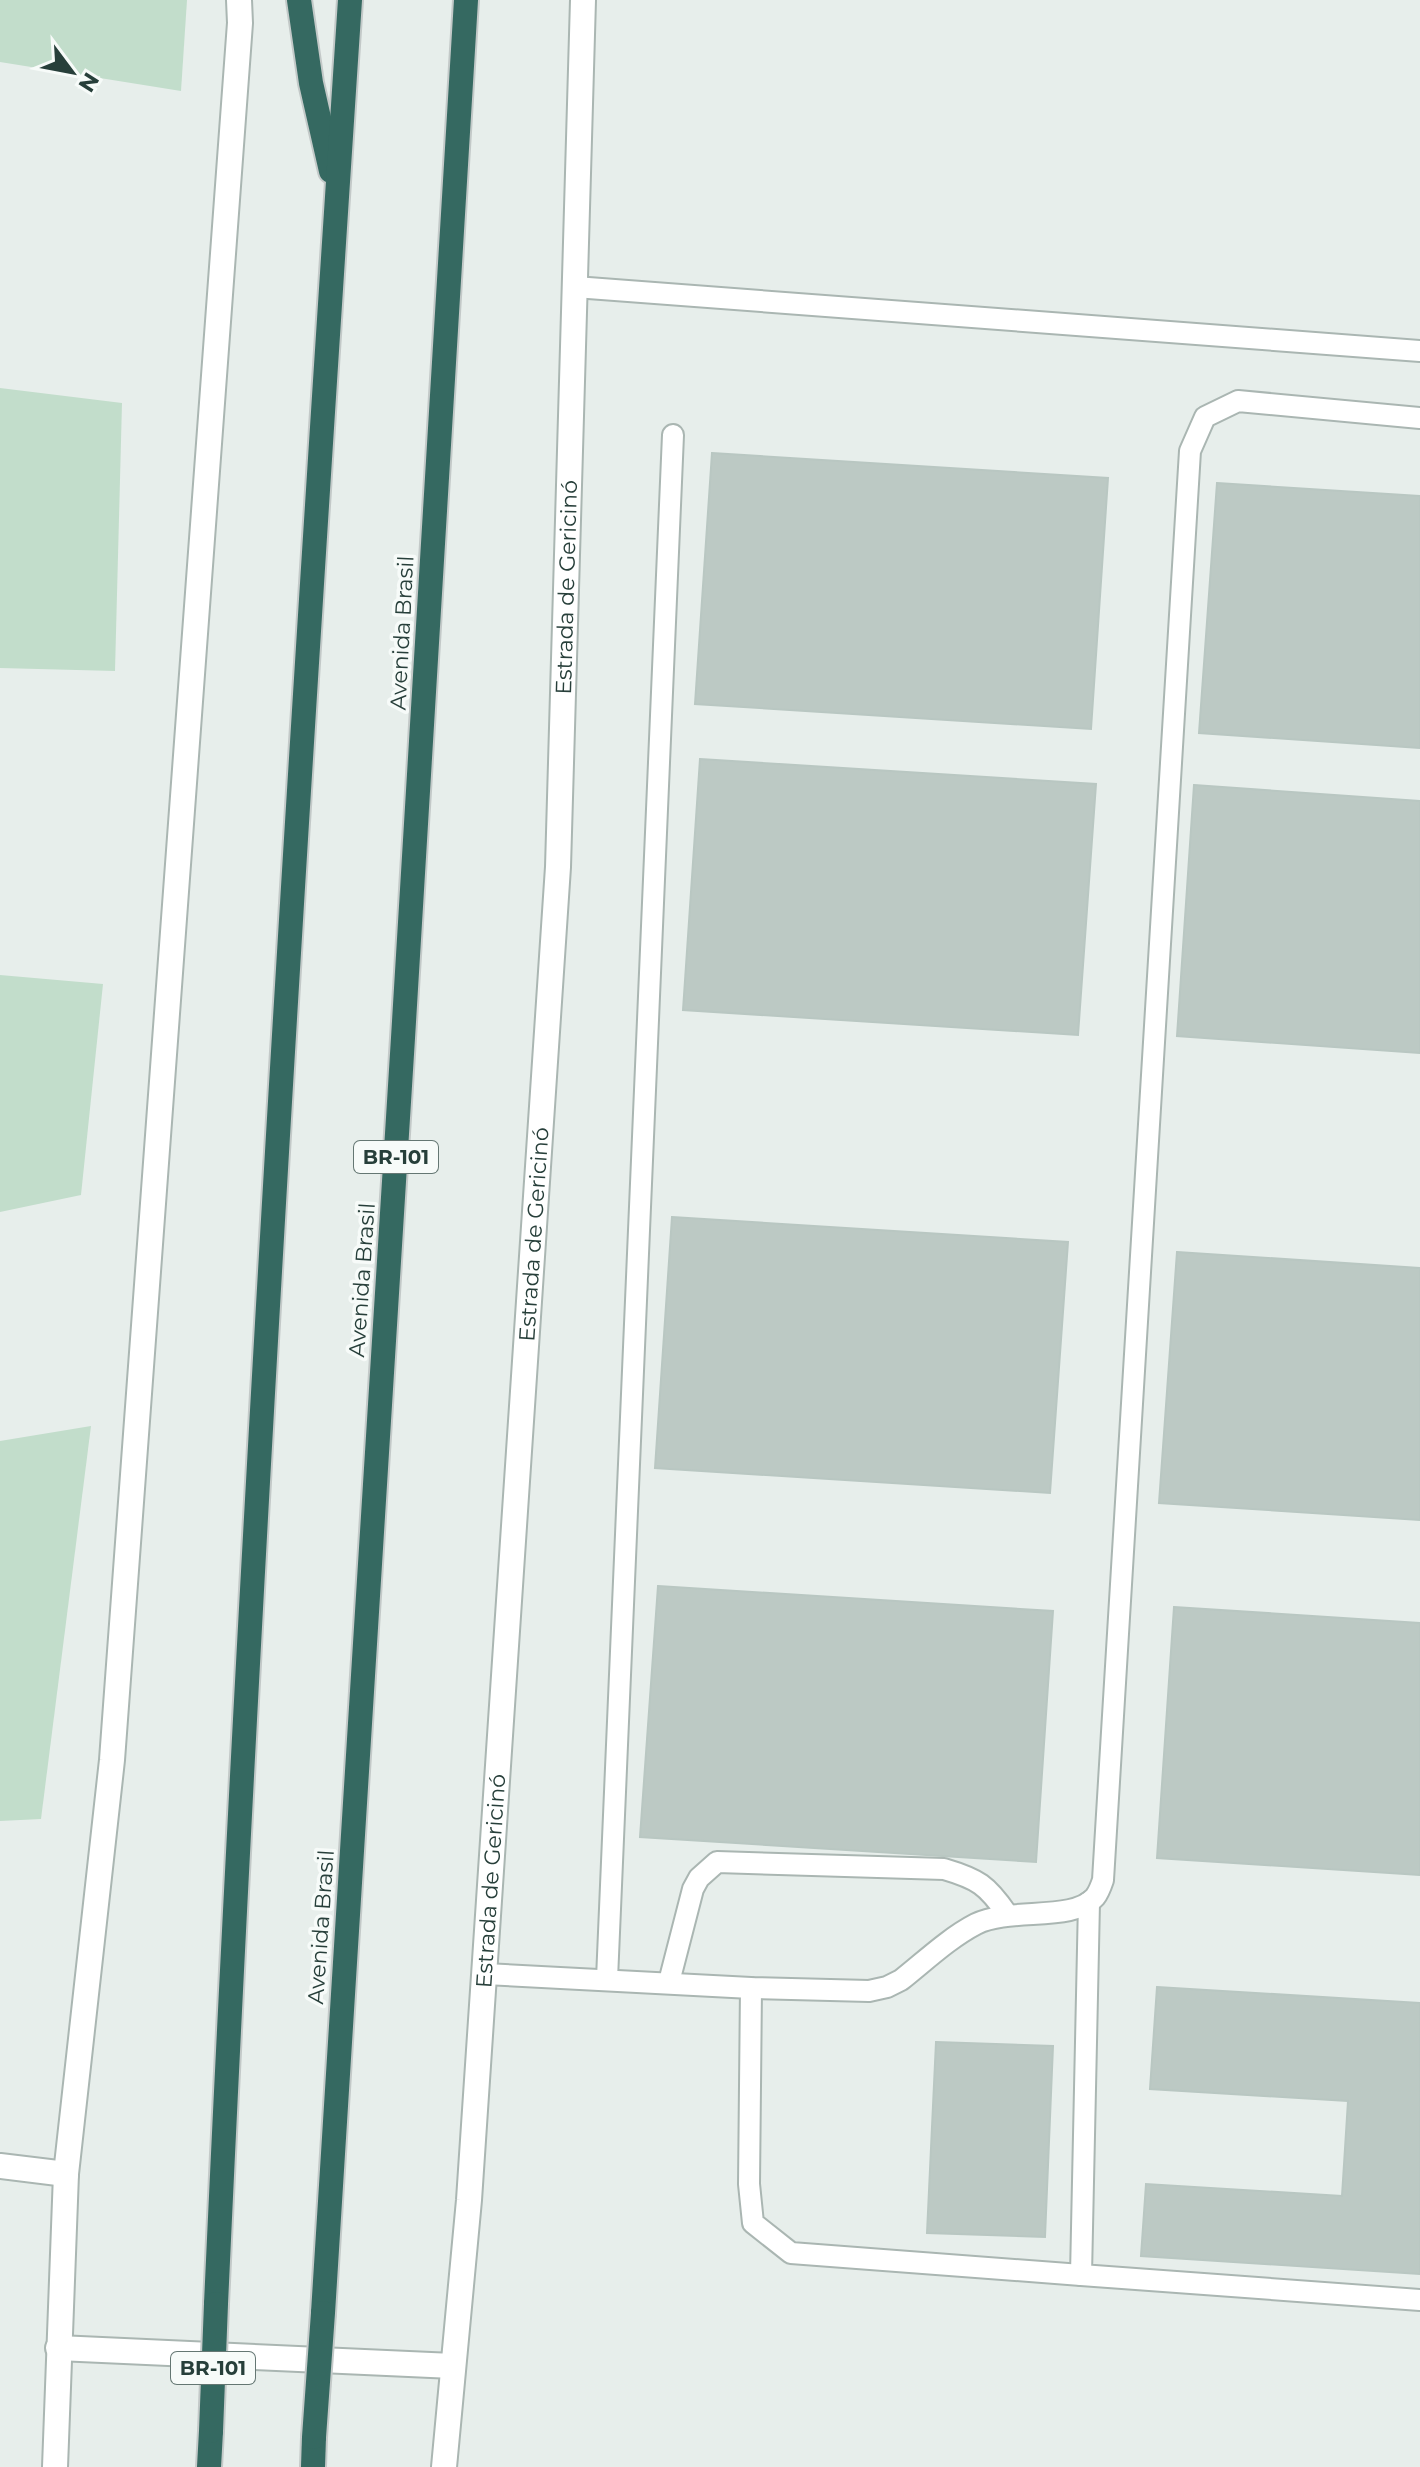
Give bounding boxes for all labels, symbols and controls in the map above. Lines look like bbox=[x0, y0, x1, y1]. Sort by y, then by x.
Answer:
north arrow bbox=[32, 32, 112, 112]
text: N bbox=[72, 68, 105, 97]
street label: Estrada de Gericinó bbox=[549, 480, 583, 695]
street label: Avenida Brasil bbox=[384, 555, 420, 711]
street label: Estrada de Gericinó bbox=[513, 1126, 554, 1342]
road number: BR-101 bbox=[354, 1141, 438, 1173]
street label: Avenida Brasil bbox=[343, 1202, 381, 1358]
street label: Estrada de Gericinó bbox=[470, 1773, 511, 1989]
street label: Avenida Brasil bbox=[302, 1849, 340, 2005]
road number: BR-101 bbox=[171, 2352, 255, 2384]

